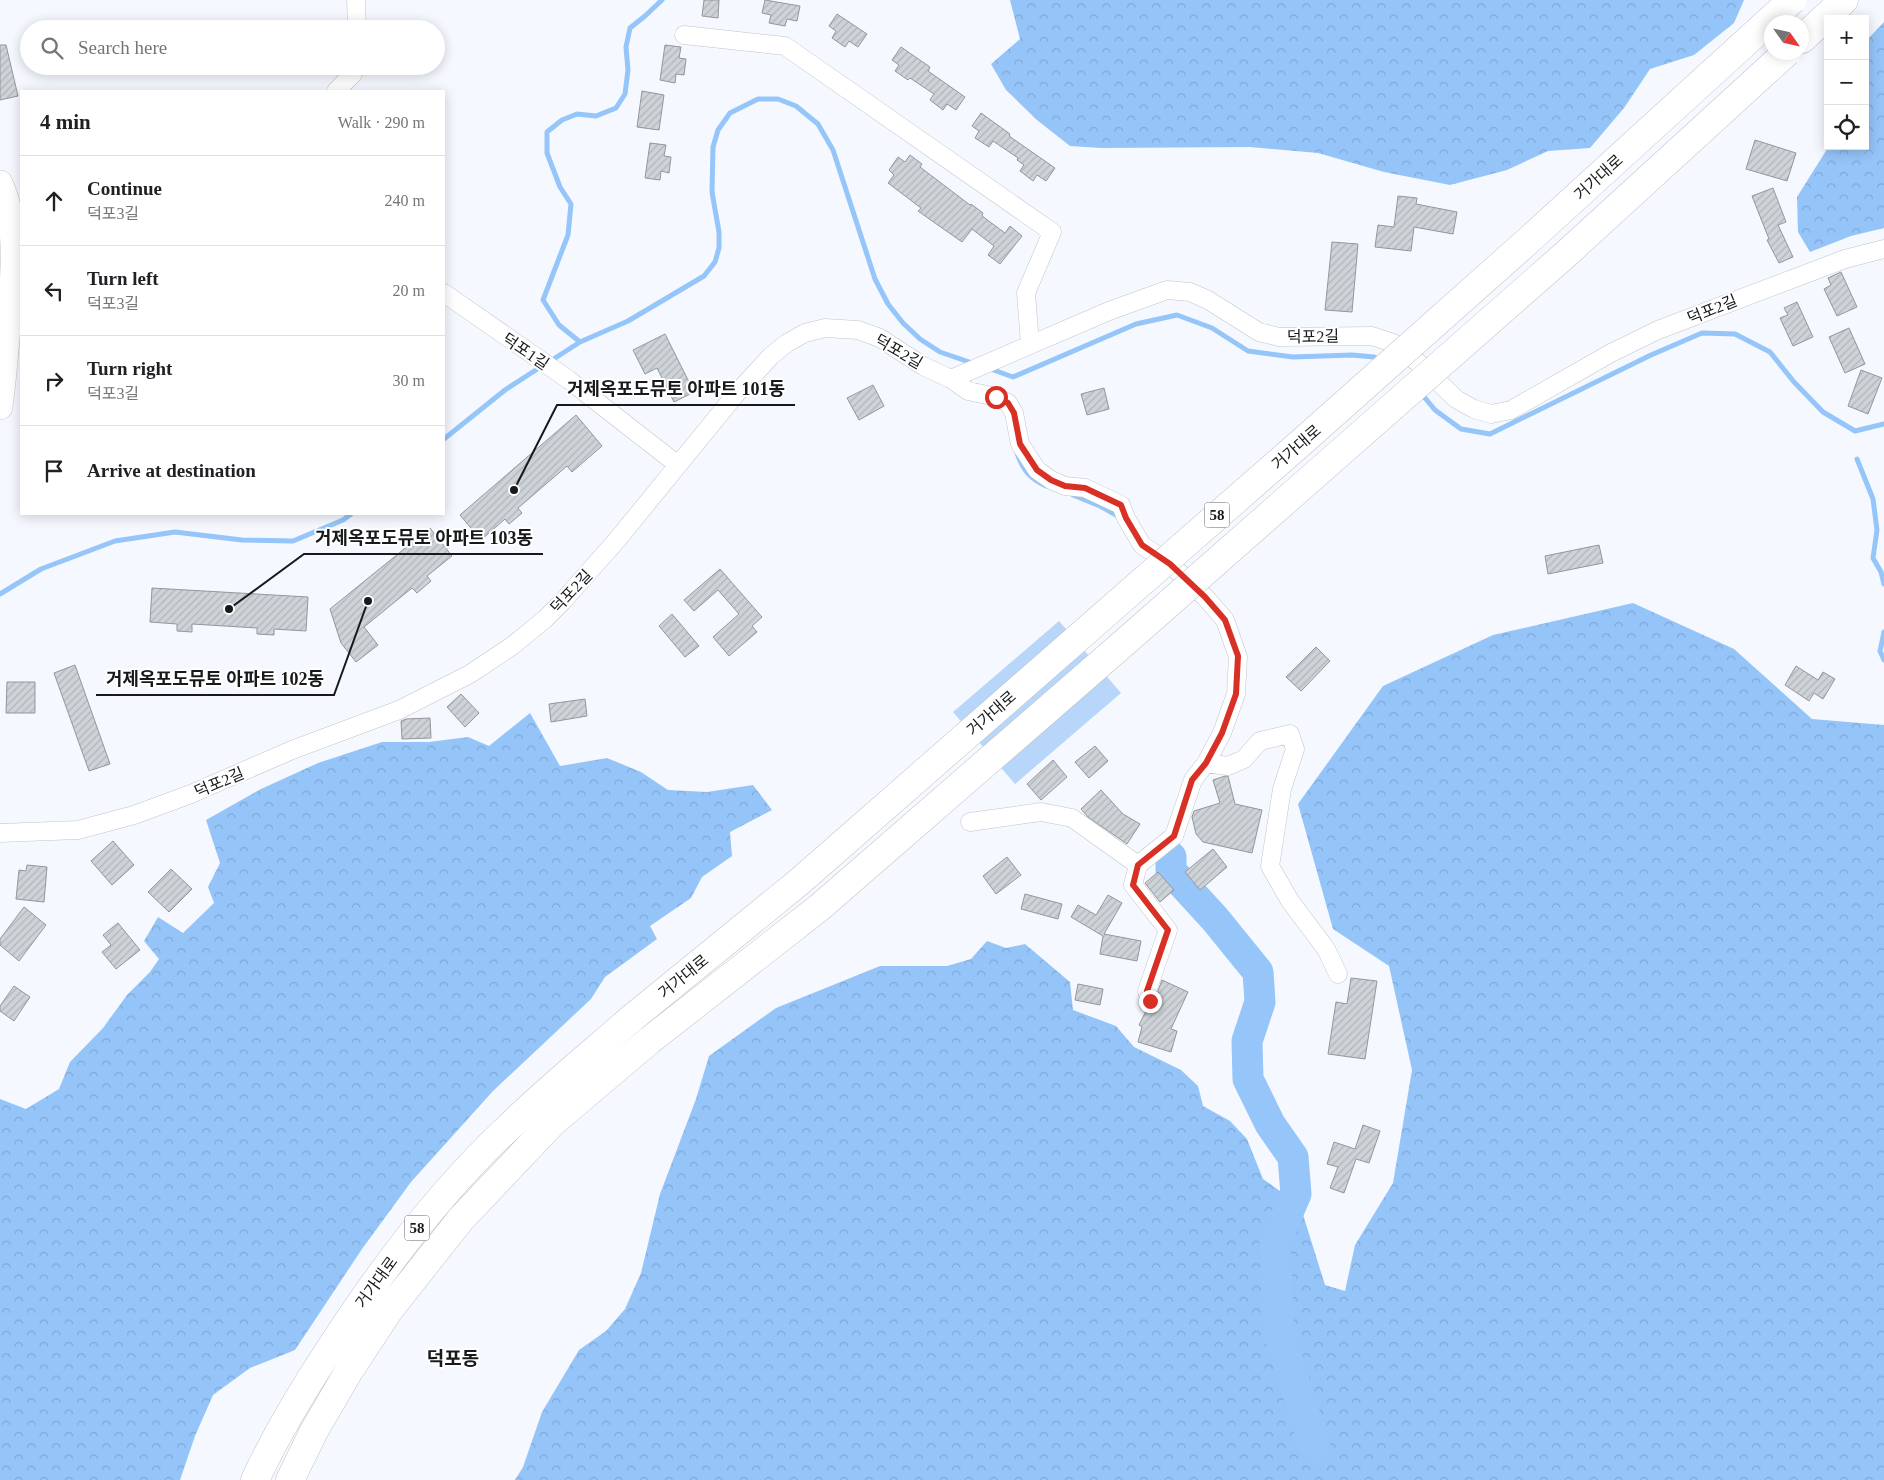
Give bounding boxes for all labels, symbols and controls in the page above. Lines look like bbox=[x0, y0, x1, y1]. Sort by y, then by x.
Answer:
north arrow bbox=[1764, 15, 1809, 60]
map controls bbox=[1824, 15, 1869, 150]
button: + bbox=[1824, 15, 1869, 60]
search box bbox=[20, 20, 445, 75]
icon: search bbox=[38, 34, 66, 62]
text: Search here bbox=[78, 37, 167, 58]
button: − bbox=[1824, 60, 1869, 105]
button: locate bbox=[1824, 105, 1869, 150]
text: 4 min bbox=[40, 110, 91, 134]
text: Walk · 290 m bbox=[338, 114, 425, 131]
street label: 거가대로 bbox=[1571, 151, 1626, 203]
text: Continue bbox=[87, 178, 162, 199]
icon: ahead bbox=[40, 187, 68, 215]
text: 240 m bbox=[385, 192, 425, 209]
text: 덕포3길 bbox=[87, 205, 139, 222]
text: Turn left bbox=[87, 268, 159, 289]
icon: left bbox=[40, 277, 68, 305]
text: 20 m bbox=[393, 282, 425, 299]
street label: 덕포2길 bbox=[1685, 292, 1740, 327]
text: 덕포3길 bbox=[87, 295, 139, 312]
street label: 덕포2길 bbox=[1287, 328, 1339, 345]
street label: 덕포1길 bbox=[499, 330, 552, 373]
street label: 덕포2길 bbox=[872, 331, 926, 372]
text: Turn right bbox=[87, 358, 172, 379]
icon: right bbox=[40, 367, 68, 395]
text: 30 m bbox=[393, 372, 425, 389]
callout: 거제옥포도뮤토 아파트 101동 bbox=[557, 372, 795, 405]
text: 거제옥포도뮤토 아파트 101동 bbox=[567, 379, 785, 399]
text: 덕포3길 bbox=[87, 385, 139, 402]
route start bbox=[985, 386, 1008, 409]
street label: 거가대로 bbox=[1269, 421, 1324, 473]
icon: arrive bbox=[40, 457, 68, 485]
text: Arrive at destination bbox=[87, 460, 256, 481]
road number: 58 bbox=[1204, 502, 1230, 528]
callout: 거제옥포도뮤토 아파트 103동 bbox=[304, 521, 543, 554]
text: 거제옥포도뮤토 아파트 103동 bbox=[315, 528, 533, 548]
street label: 덕포2길 bbox=[547, 566, 595, 616]
callout: 거제옥포도뮤토 아파트 102동 bbox=[96, 662, 334, 695]
text: 거제옥포도뮤토 아파트 102동 bbox=[106, 669, 324, 689]
street label: 거가대로 bbox=[964, 687, 1019, 739]
street label: 덕포2길 bbox=[192, 764, 247, 800]
street label: 거가대로 bbox=[655, 951, 712, 1002]
route end bbox=[1139, 990, 1162, 1013]
road number: 58 bbox=[404, 1216, 430, 1240]
street label: 거가대로 bbox=[352, 1253, 401, 1311]
district label: 덕포동 bbox=[427, 1348, 479, 1369]

